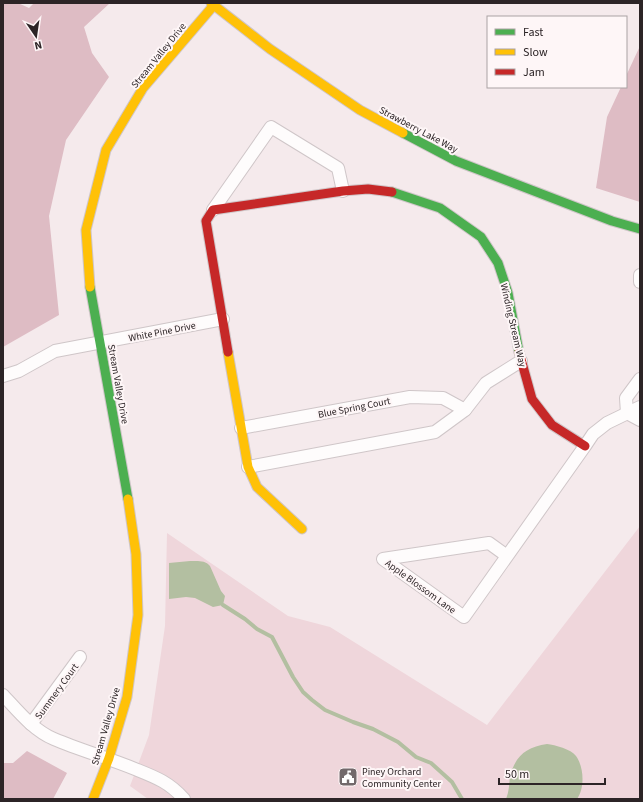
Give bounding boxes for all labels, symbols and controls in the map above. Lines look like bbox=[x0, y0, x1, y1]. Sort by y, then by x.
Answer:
north arrow bbox=[16, 16, 56, 56]
legend bbox=[487, 16, 627, 88]
street label: Stream Valley Drive bbox=[128, 20, 190, 91]
text: Fast bbox=[523, 24, 543, 41]
text: N bbox=[33, 37, 43, 53]
text: Slow bbox=[523, 44, 548, 61]
text: Jam bbox=[523, 64, 545, 81]
street label: Strawberry Lake Way bbox=[377, 103, 461, 157]
street label: Winding Stream Way bbox=[497, 282, 530, 369]
street label: White Pine Drive bbox=[127, 319, 197, 345]
street label: Stream Valley Drive bbox=[104, 343, 132, 425]
street label: Blue Spring Court bbox=[317, 394, 392, 422]
street label: Apple Blossom Lane bbox=[382, 556, 459, 617]
street label: Summery Court bbox=[32, 660, 82, 722]
street label: Stream Valley Drive bbox=[88, 686, 124, 767]
scale bar bbox=[499, 760, 605, 786]
place label: Piney Orchard Community Center bbox=[362, 765, 441, 791]
public building icon: Piney Orchard Community Center bbox=[337, 766, 359, 788]
text: 50 m bbox=[505, 766, 529, 783]

